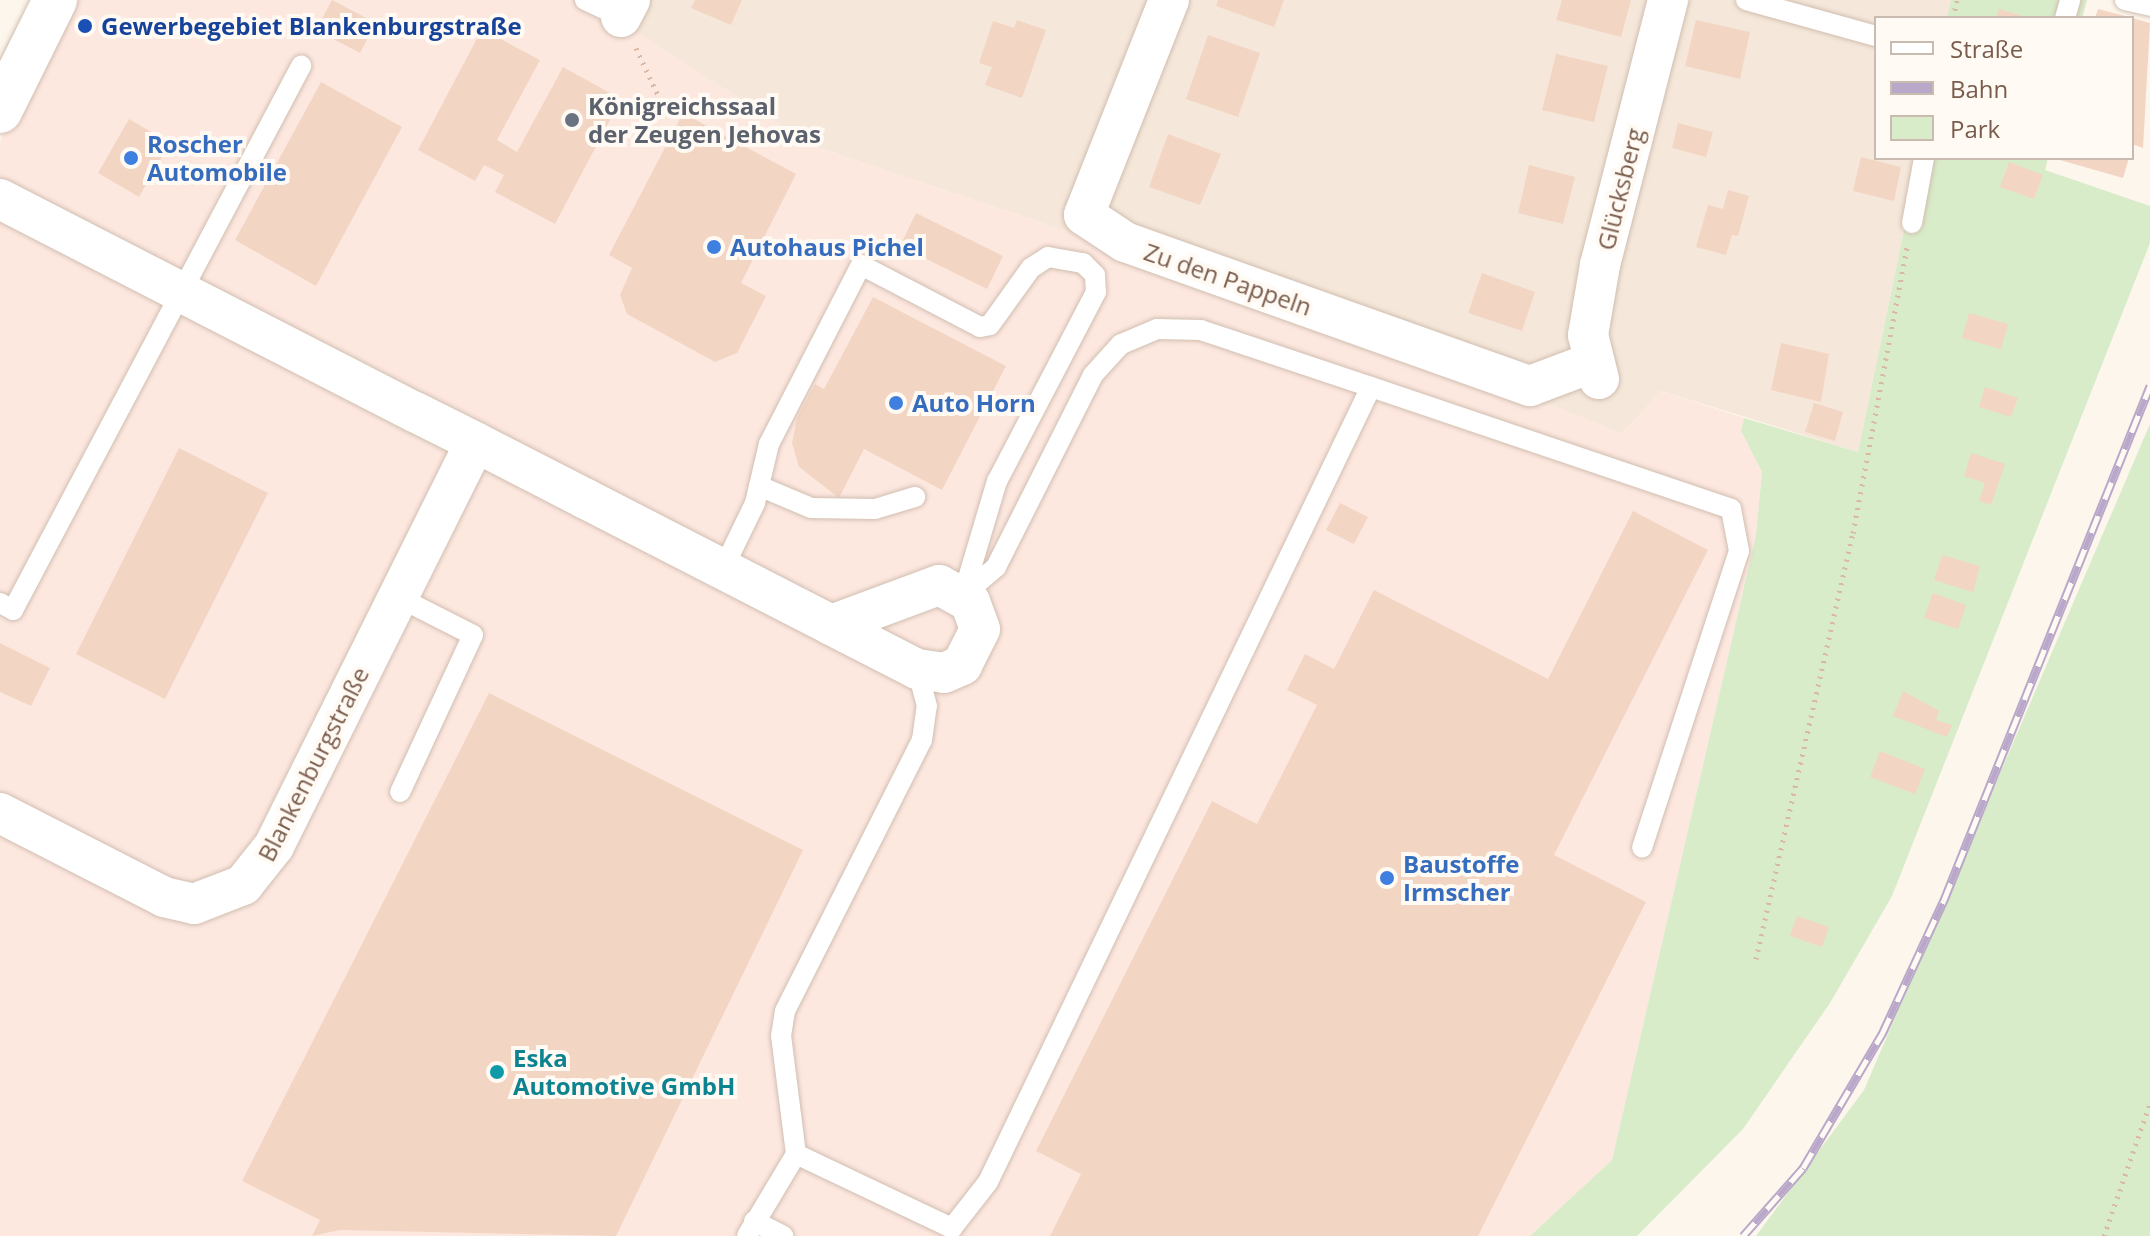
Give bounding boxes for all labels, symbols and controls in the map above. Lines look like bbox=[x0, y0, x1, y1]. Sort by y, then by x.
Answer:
place label: Gewerbegebiet Blankenburgstraße bbox=[101, 12, 522, 40]
legend bbox=[1874, 16, 2134, 160]
marker: Gewerbegebiet Blankenburgstraße bbox=[76, 17, 94, 35]
text: Straße bbox=[1950, 32, 2023, 65]
text: Bahn bbox=[1950, 72, 2008, 105]
place label: Königreichssaal der Zeugen Jehovas bbox=[588, 92, 821, 148]
marker: Königreichssaal der Zeugen Jehovas bbox=[563, 111, 581, 129]
text: Park bbox=[1950, 112, 2000, 145]
street label: Glücksberg bbox=[1591, 125, 1649, 253]
place label: Roscher Automobile bbox=[147, 130, 287, 186]
marker: Roscher Automobile bbox=[122, 149, 140, 167]
place label: Autohaus Pichel bbox=[730, 233, 924, 261]
street label: Zu den Pappeln bbox=[1140, 237, 1316, 321]
marker: Autohaus Pichel bbox=[705, 238, 723, 256]
place label: Auto Horn bbox=[912, 389, 1036, 417]
marker: Auto Horn bbox=[887, 394, 905, 412]
street label: Blankenburgstraße bbox=[252, 662, 374, 866]
place label: Baustoffe Irmscher bbox=[1403, 850, 1519, 906]
marker: Baustoffe Irmscher bbox=[1378, 869, 1396, 887]
place label: Eska Automotive GmbH bbox=[513, 1044, 735, 1100]
marker: Eska Automotive GmbH bbox=[488, 1063, 506, 1081]

